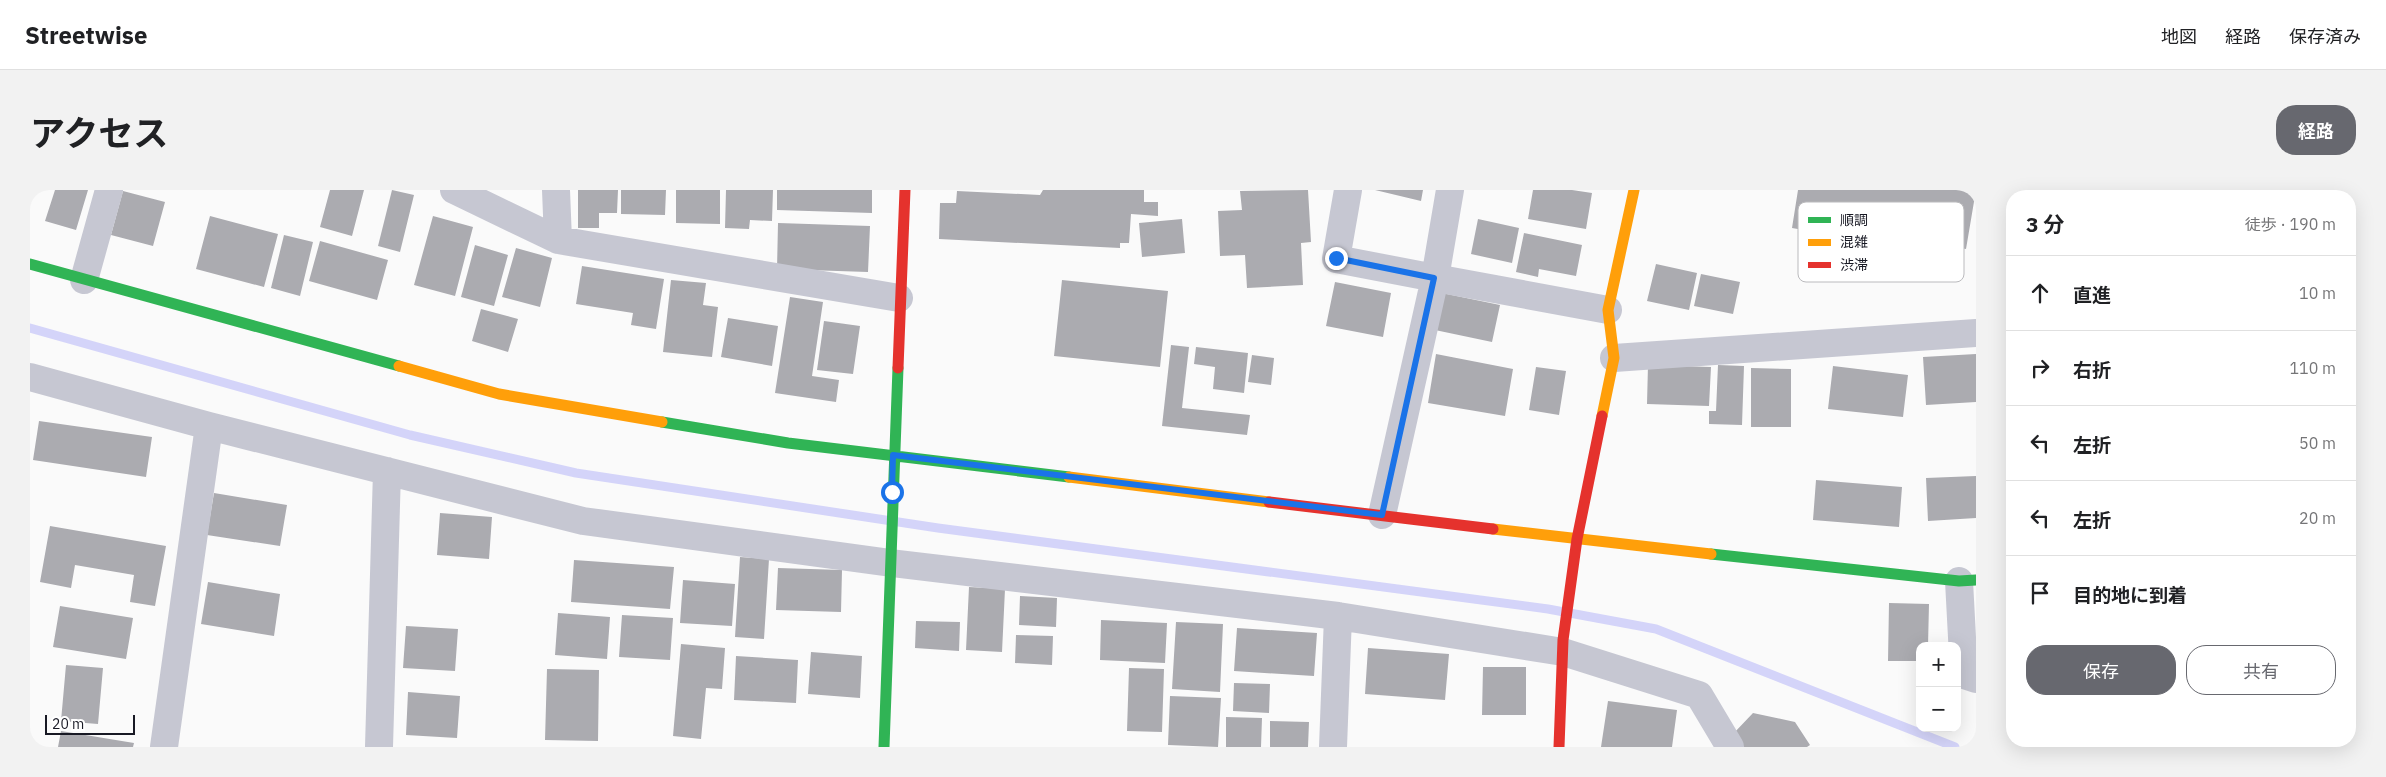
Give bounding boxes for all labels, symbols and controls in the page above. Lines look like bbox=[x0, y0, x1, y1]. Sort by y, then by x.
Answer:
text: Streetwise bbox=[25, 19, 147, 51]
text: 地図 bbox=[2161, 25, 2197, 48]
text: 経路 bbox=[2225, 25, 2261, 48]
text: 保存済み bbox=[2289, 25, 2361, 48]
button: 経路 bbox=[2276, 105, 2356, 155]
text: アクセス bbox=[30, 110, 168, 156]
legend bbox=[1798, 202, 1964, 282]
text: 3 分 bbox=[2026, 210, 2065, 238]
text: 順調 bbox=[1840, 211, 1868, 229]
text: 徒歩 · 190 m bbox=[2245, 214, 2336, 234]
text: 混雑 bbox=[1840, 233, 1868, 251]
route end bbox=[1325, 247, 1348, 270]
text: 渋滞 bbox=[1840, 256, 1868, 274]
icon: ahead bbox=[2026, 279, 2054, 307]
text: 直進 bbox=[2073, 283, 2111, 307]
text: 10 m bbox=[2299, 283, 2336, 303]
icon: right bbox=[2026, 354, 2054, 382]
text: 右折 bbox=[2073, 358, 2111, 382]
text: 110 m bbox=[2289, 358, 2336, 378]
icon: left bbox=[2026, 429, 2054, 457]
text: 左折 bbox=[2073, 433, 2111, 457]
text: 50 m bbox=[2299, 433, 2336, 453]
route start bbox=[881, 481, 904, 504]
icon: left bbox=[2026, 504, 2054, 532]
text: 左折 bbox=[2073, 508, 2111, 532]
text: 20 m bbox=[2299, 508, 2336, 528]
icon: arrive bbox=[2026, 579, 2054, 607]
text: 目的地に到着 bbox=[2073, 583, 2187, 607]
map controls bbox=[1916, 642, 1961, 732]
button: + bbox=[1916, 642, 1961, 687]
button: 保存 bbox=[2026, 645, 2176, 695]
button: 共有 bbox=[2186, 645, 2336, 695]
button: − bbox=[1916, 687, 1961, 732]
scale bar bbox=[45, 712, 135, 735]
text: 20 m bbox=[52, 715, 84, 733]

